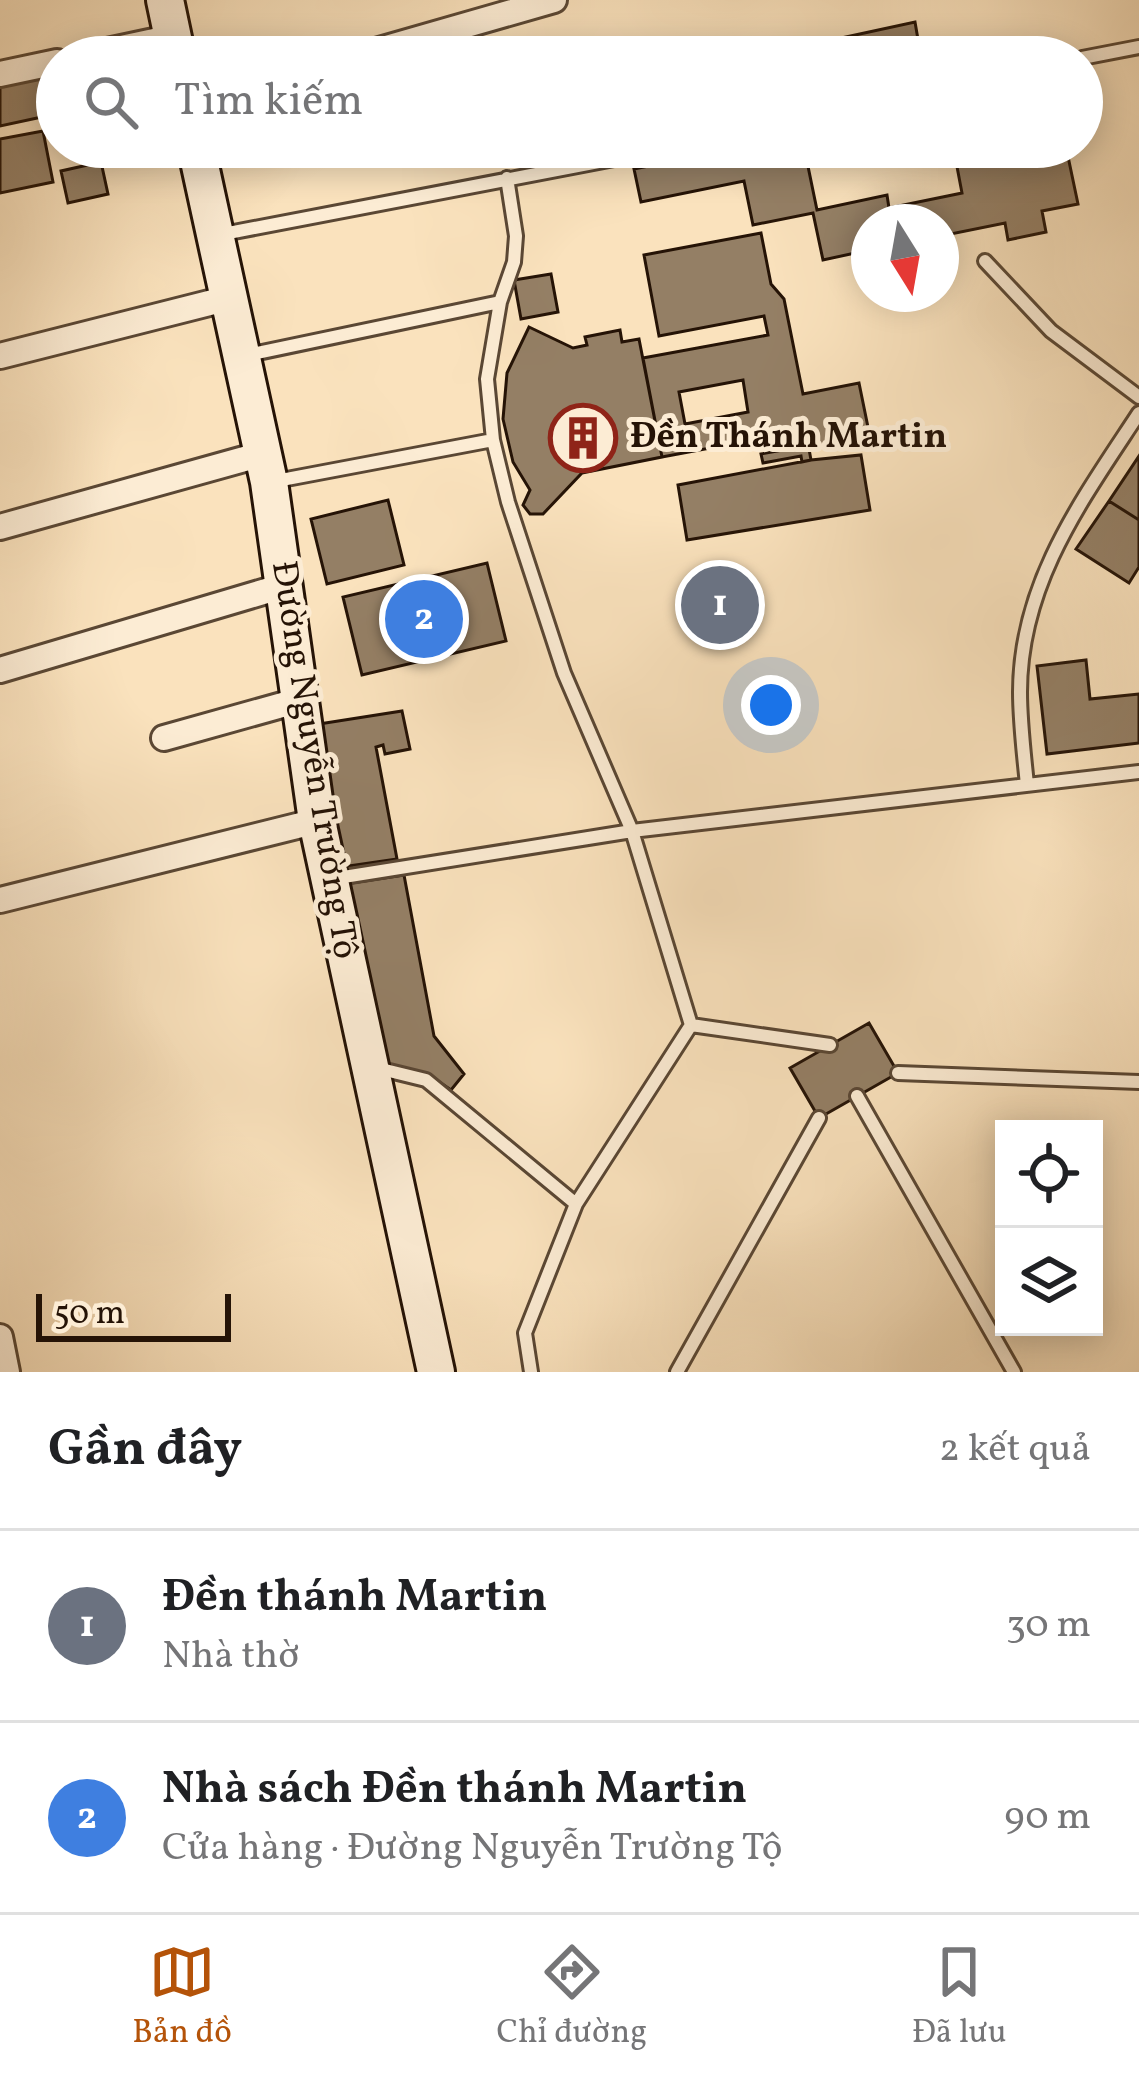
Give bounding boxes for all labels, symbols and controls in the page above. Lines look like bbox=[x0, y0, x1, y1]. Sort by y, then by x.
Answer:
search box bbox=[36, 36, 1103, 168]
icon: search bbox=[78, 69, 144, 135]
text: Tìm kiếm bbox=[174, 71, 363, 134]
north arrow bbox=[851, 204, 959, 312]
building icon: Đền Thánh Martin bbox=[548, 403, 618, 473]
place label: Đền Thánh Martin bbox=[630, 413, 947, 463]
street label: Đường Nguyễn Trường Tộ bbox=[257, 557, 369, 963]
pin: 1 bbox=[681, 560, 759, 650]
pin: 2 bbox=[385, 574, 463, 664]
your location bbox=[741, 675, 801, 735]
map controls bbox=[995, 1120, 1103, 1336]
button: locate bbox=[995, 1120, 1103, 1228]
button: layers bbox=[995, 1228, 1103, 1336]
scale bar bbox=[36, 1288, 231, 1341]
text: 50 m bbox=[54, 1292, 125, 1338]
text: Gần đây bbox=[48, 1415, 242, 1486]
text: 2 kết quả bbox=[939, 1423, 1091, 1477]
text: Đền thánh Martin bbox=[162, 1567, 547, 1630]
text: 1 bbox=[79, 1599, 95, 1653]
text: 30 m bbox=[1006, 1599, 1091, 1653]
text: Nhà thờ bbox=[162, 1630, 300, 1684]
text: Nhà sách Đền thánh Martin bbox=[162, 1759, 747, 1822]
text: 2 bbox=[77, 1791, 97, 1845]
text: 90 m bbox=[1004, 1791, 1091, 1845]
text: Cửa hàng · Đường Nguyễn Trường Tộ bbox=[162, 1822, 783, 1876]
tab: Bản đồ bbox=[132, 1939, 232, 2057]
tab: Chỉ đường bbox=[496, 1939, 647, 2057]
tab: Đã lưu bbox=[912, 1939, 1007, 2057]

